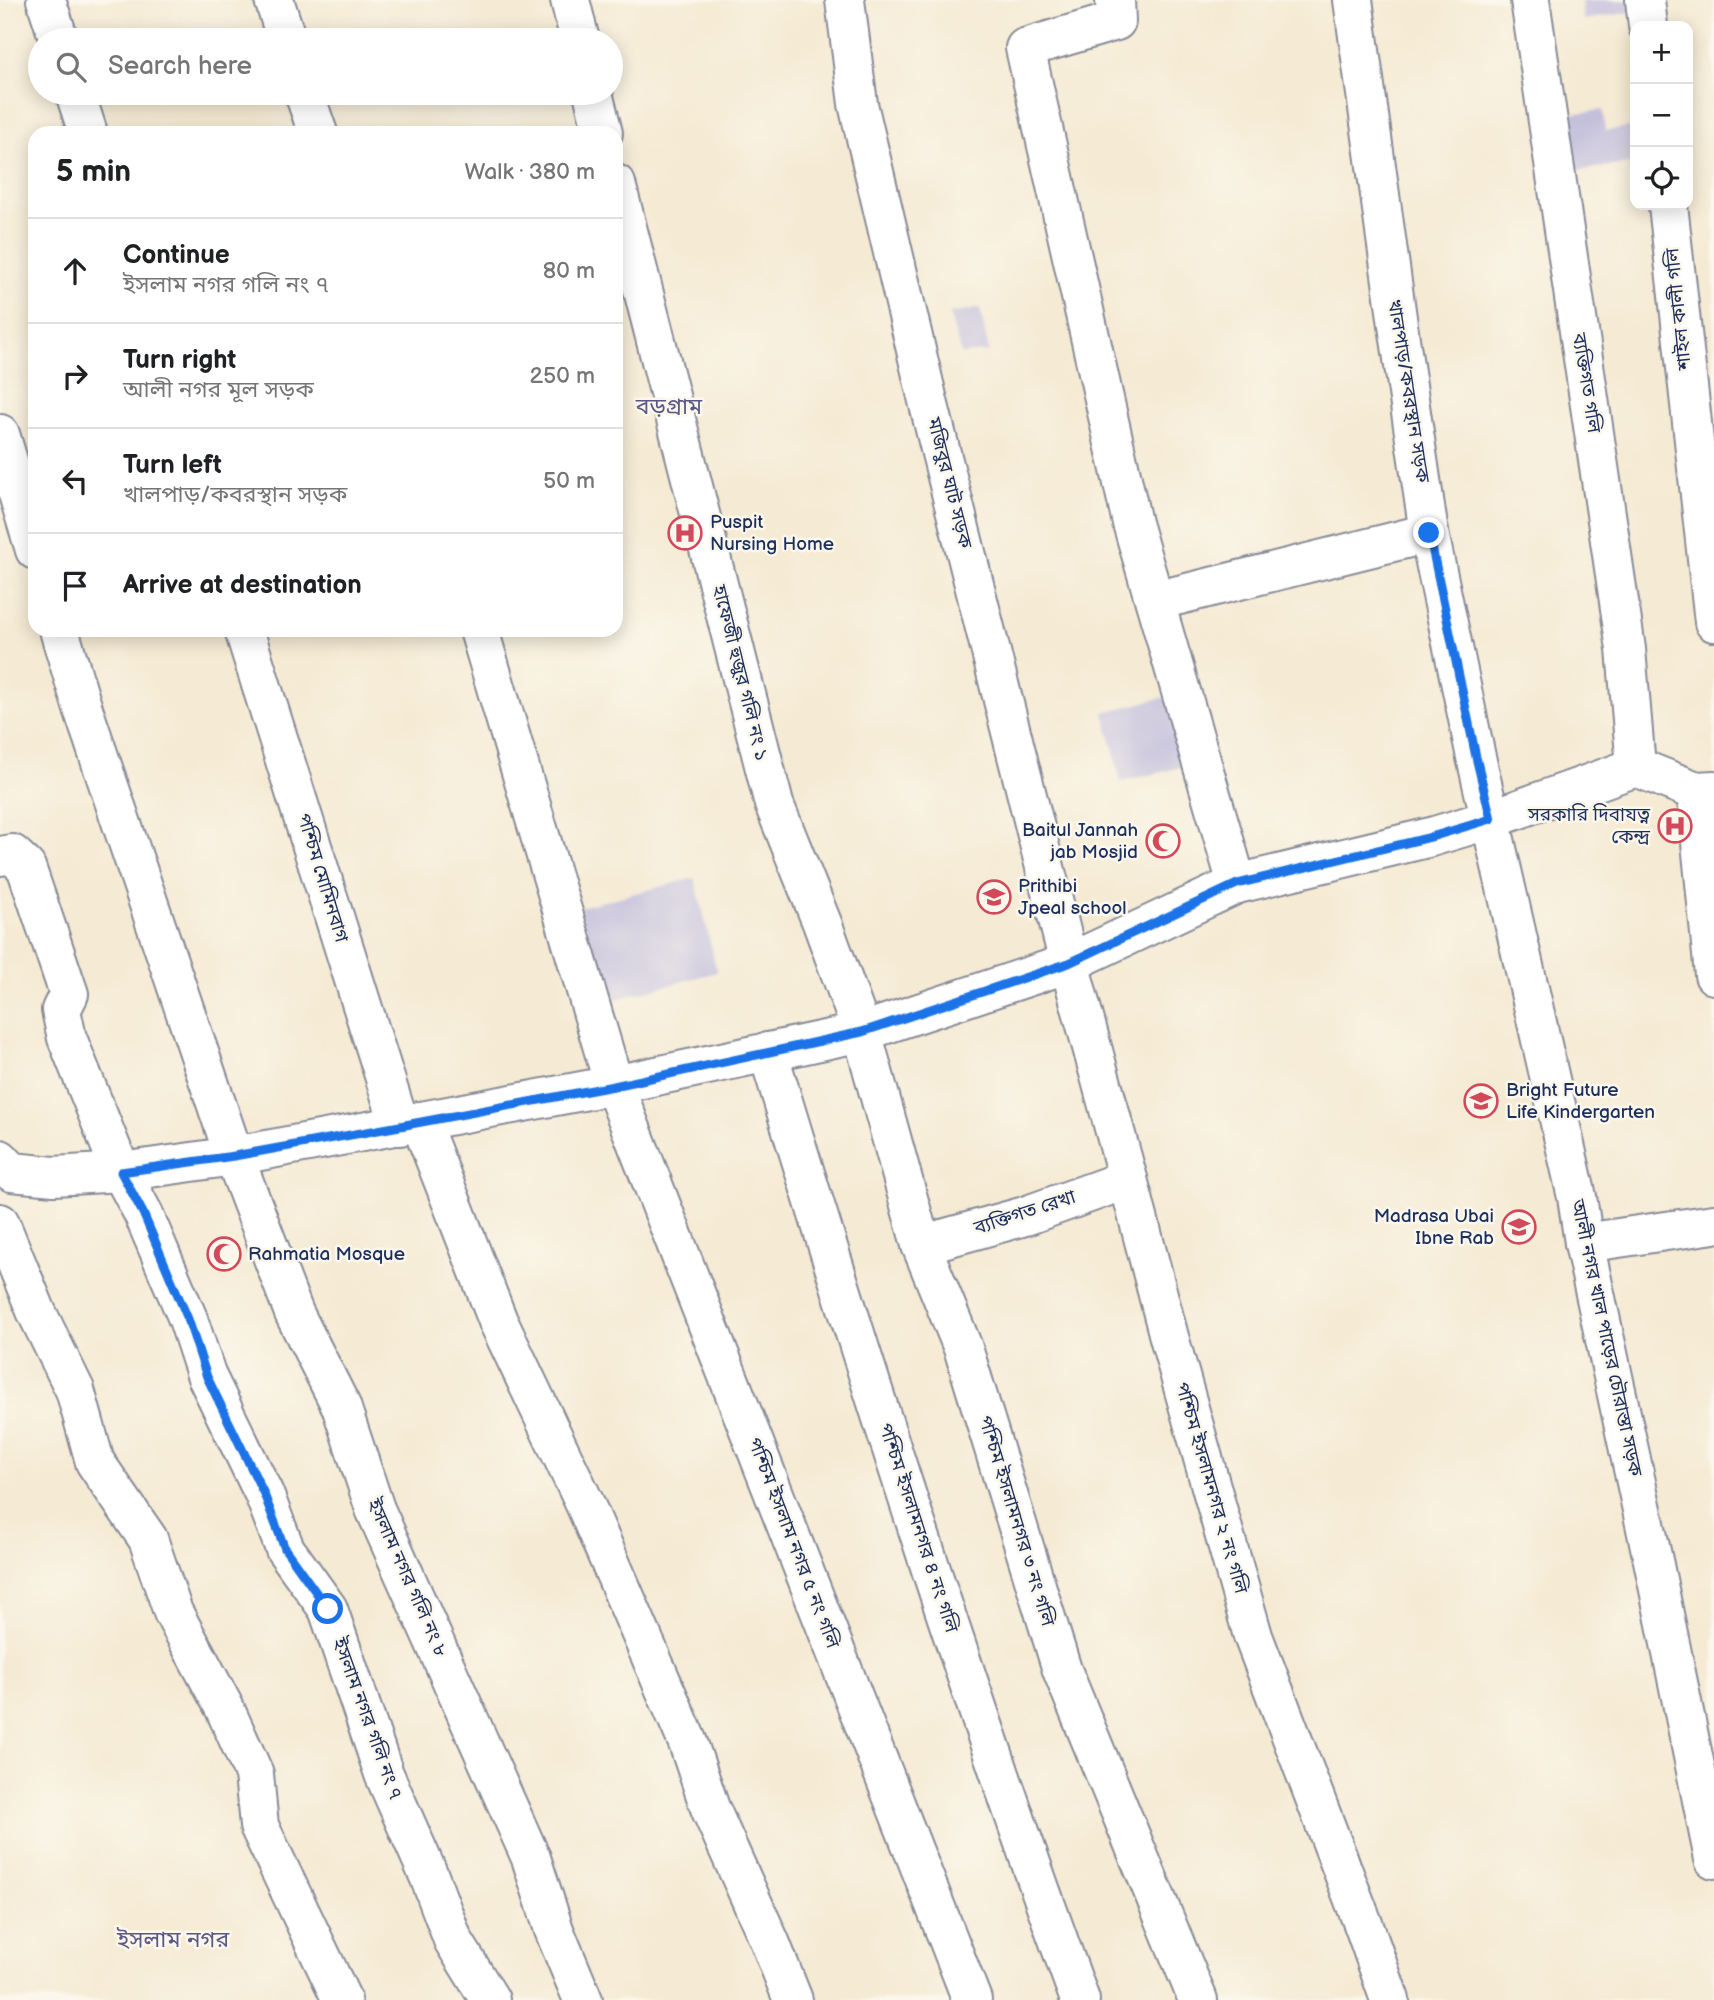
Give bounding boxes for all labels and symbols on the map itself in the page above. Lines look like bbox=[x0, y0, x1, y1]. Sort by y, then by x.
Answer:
street label: শাইল কালী গলি bbox=[1660, 246, 1697, 372]
street label: খালপাড়/কবরস্থান সড়ক bbox=[1382, 298, 1434, 485]
street label: ব্যক্তিগত গলি bbox=[1567, 330, 1606, 436]
district label: বড়গ্রাম bbox=[635, 393, 703, 421]
street label: মজিবুর ঘাট সড়ক bbox=[921, 414, 977, 551]
place label: Puspit Nursing Home bbox=[710, 511, 834, 556]
hospital icon: Puspit Nursing Home bbox=[666, 514, 704, 552]
route end bbox=[1413, 517, 1444, 548]
street label: হাফেজী হুজুর গলি নং ১ bbox=[707, 581, 774, 763]
place label: সরকারি দিবাযত্ন কেন্দ্র bbox=[1527, 803, 1651, 849]
hospital icon: সরকারি দিবাযত্ন কেন্দ্র bbox=[1656, 807, 1694, 845]
street label: পশ্চিম মোমিনবাগ bbox=[291, 810, 354, 946]
place label: Baitul Jannah jab Mosjid bbox=[1022, 819, 1138, 864]
mosque icon: Baitul Jannah jab Mosjid bbox=[1144, 822, 1182, 860]
place label: Prithibi Jpeal school bbox=[1018, 875, 1127, 920]
school or university icon: Prithibi Jpeal school bbox=[975, 878, 1013, 916]
place label: Bright Future Life Kindergarten bbox=[1506, 1079, 1655, 1124]
school or university icon: Bright Future Life Kindergarten bbox=[1462, 1082, 1500, 1120]
street label: ব্যক্তিগত রেখা bbox=[970, 1185, 1080, 1241]
street label: আলী নগর খাল পাড়ের চৌরাস্তা সড়ক bbox=[1565, 1196, 1648, 1479]
place label: Madrasa Ubai Ibne Rab bbox=[1374, 1205, 1494, 1250]
school or university icon: Madrasa Ubai Ibne Rab bbox=[1500, 1208, 1538, 1246]
mosque icon: Rahmatia Mosque bbox=[205, 1235, 243, 1273]
place label: Rahmatia Mosque bbox=[248, 1243, 405, 1266]
street label: পশ্চিম ইসলামনগর ২ নং গলি bbox=[1170, 1379, 1253, 1597]
street label: পশ্চিম ইসলামনগর ৩ নং গলি bbox=[973, 1413, 1060, 1630]
street label: পশ্চিম ইসলামনগর ৪ নং গলি bbox=[873, 1420, 964, 1637]
street label: পশ্চিম ইসলাম নগর ৫ নং গলি bbox=[742, 1434, 845, 1653]
street label: ইসলাম নগর গলি নং ৮ bbox=[361, 1494, 453, 1660]
route start bbox=[312, 1593, 343, 1624]
street label: ইসলাম নগর গলি নং ৭ bbox=[327, 1634, 408, 1803]
district label: ইসলাম নগর bbox=[116, 1926, 229, 1954]

